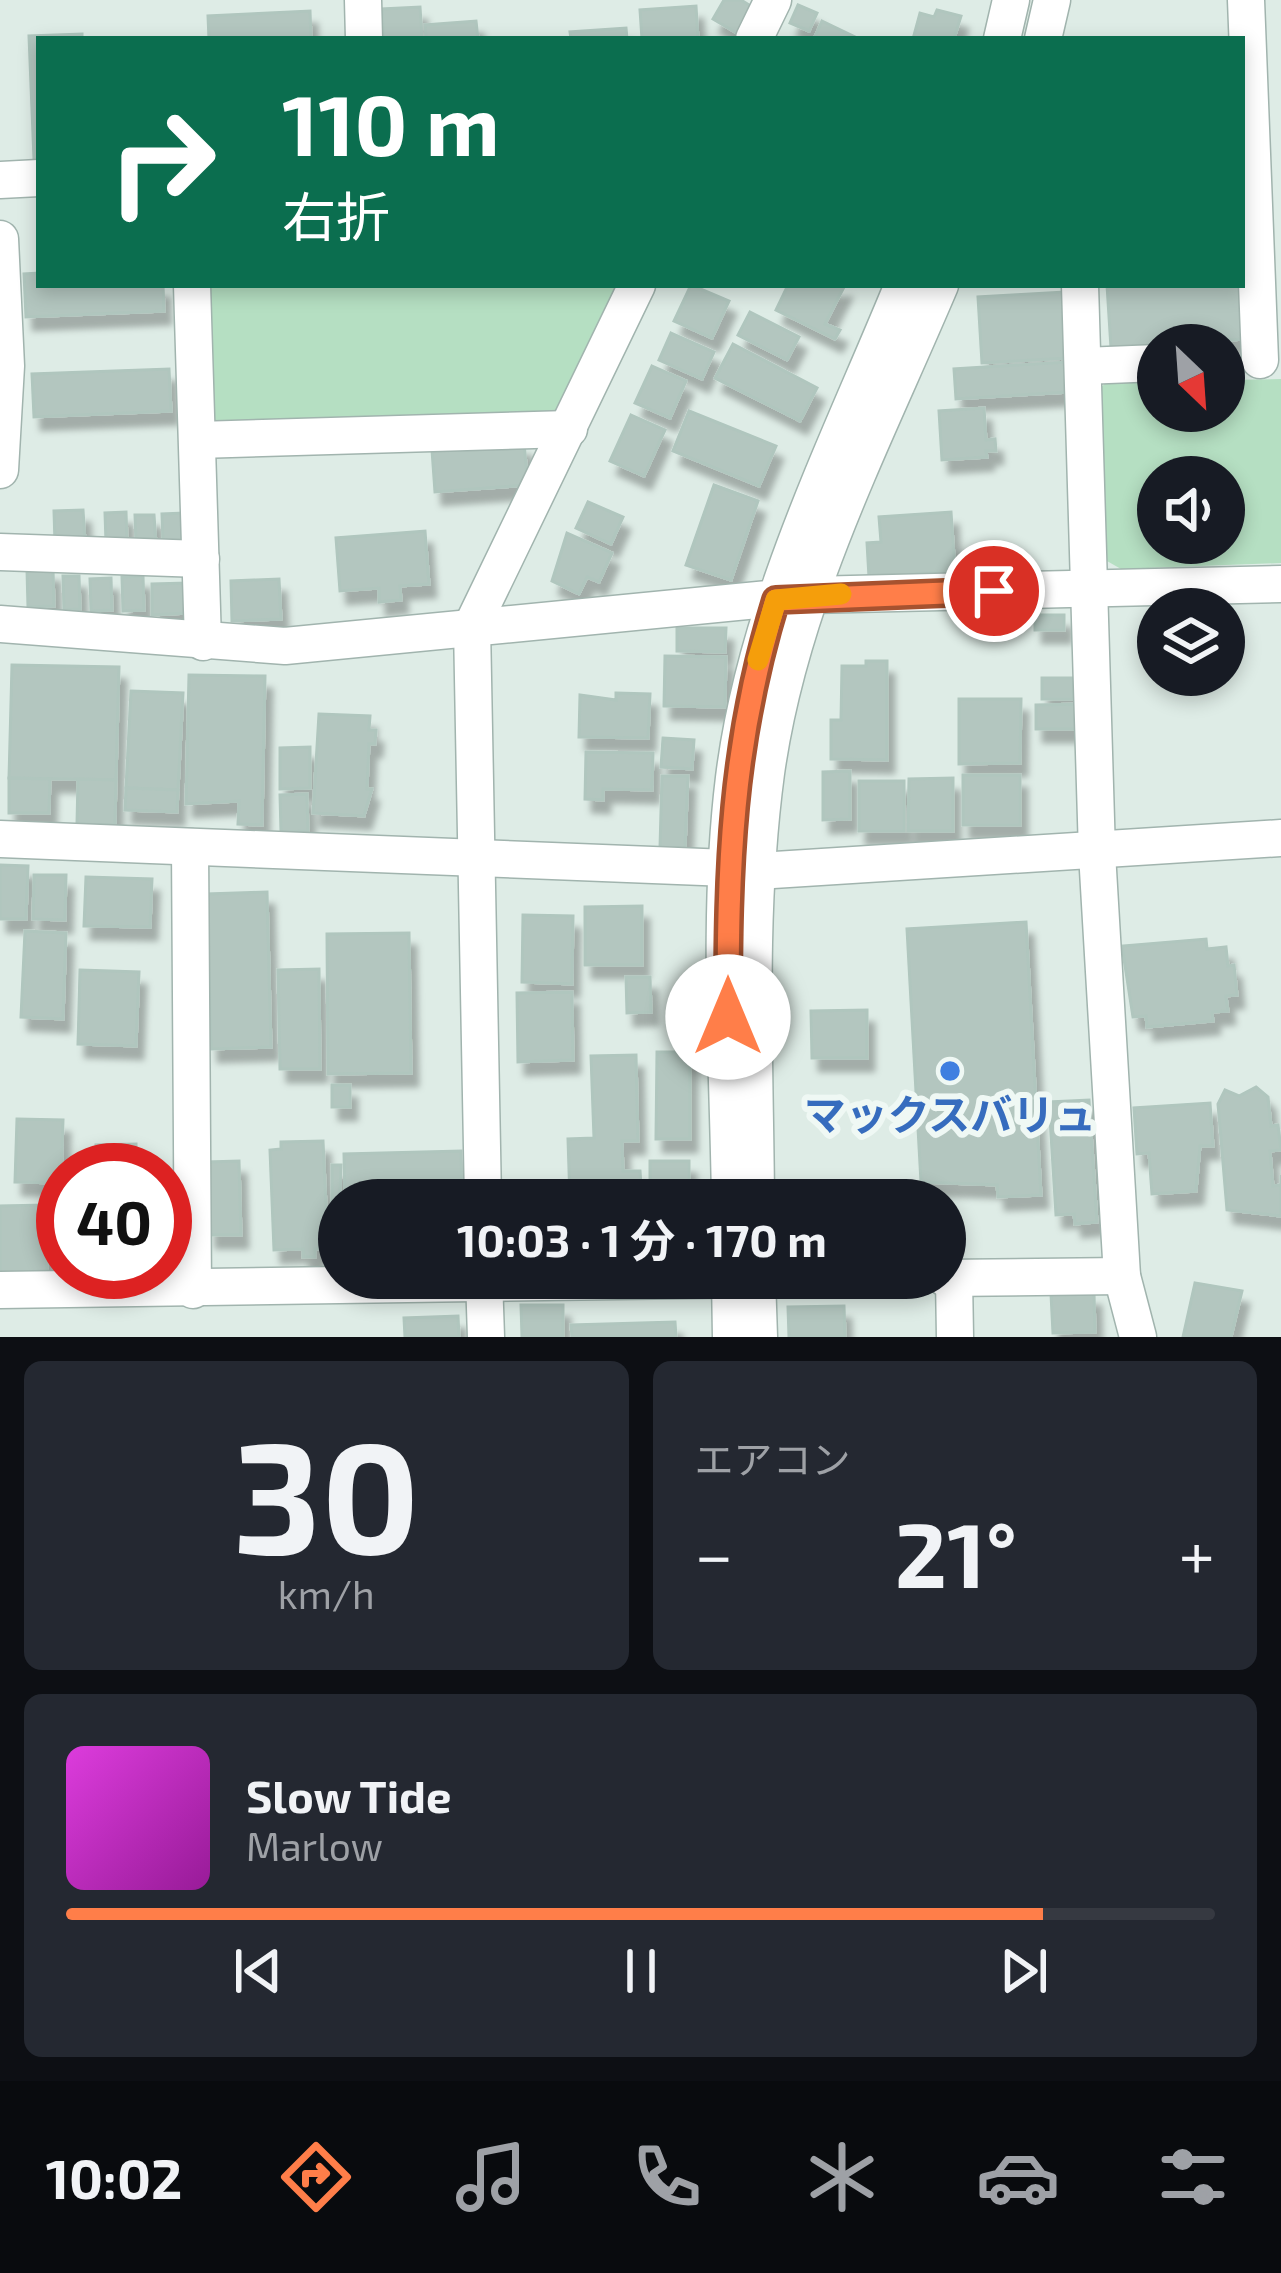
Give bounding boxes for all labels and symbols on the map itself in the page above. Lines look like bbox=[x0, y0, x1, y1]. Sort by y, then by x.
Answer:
north arrow bbox=[1137, 324, 1245, 432]
pin bbox=[943, 540, 1045, 642]
position arrow bbox=[665, 954, 791, 1080]
marker: マックスバリュ bbox=[937, 1058, 963, 1084]
place label: マックスバリュ bbox=[804, 1088, 1096, 1138]
speed limit sign: 40 bbox=[36, 1143, 192, 1299]

